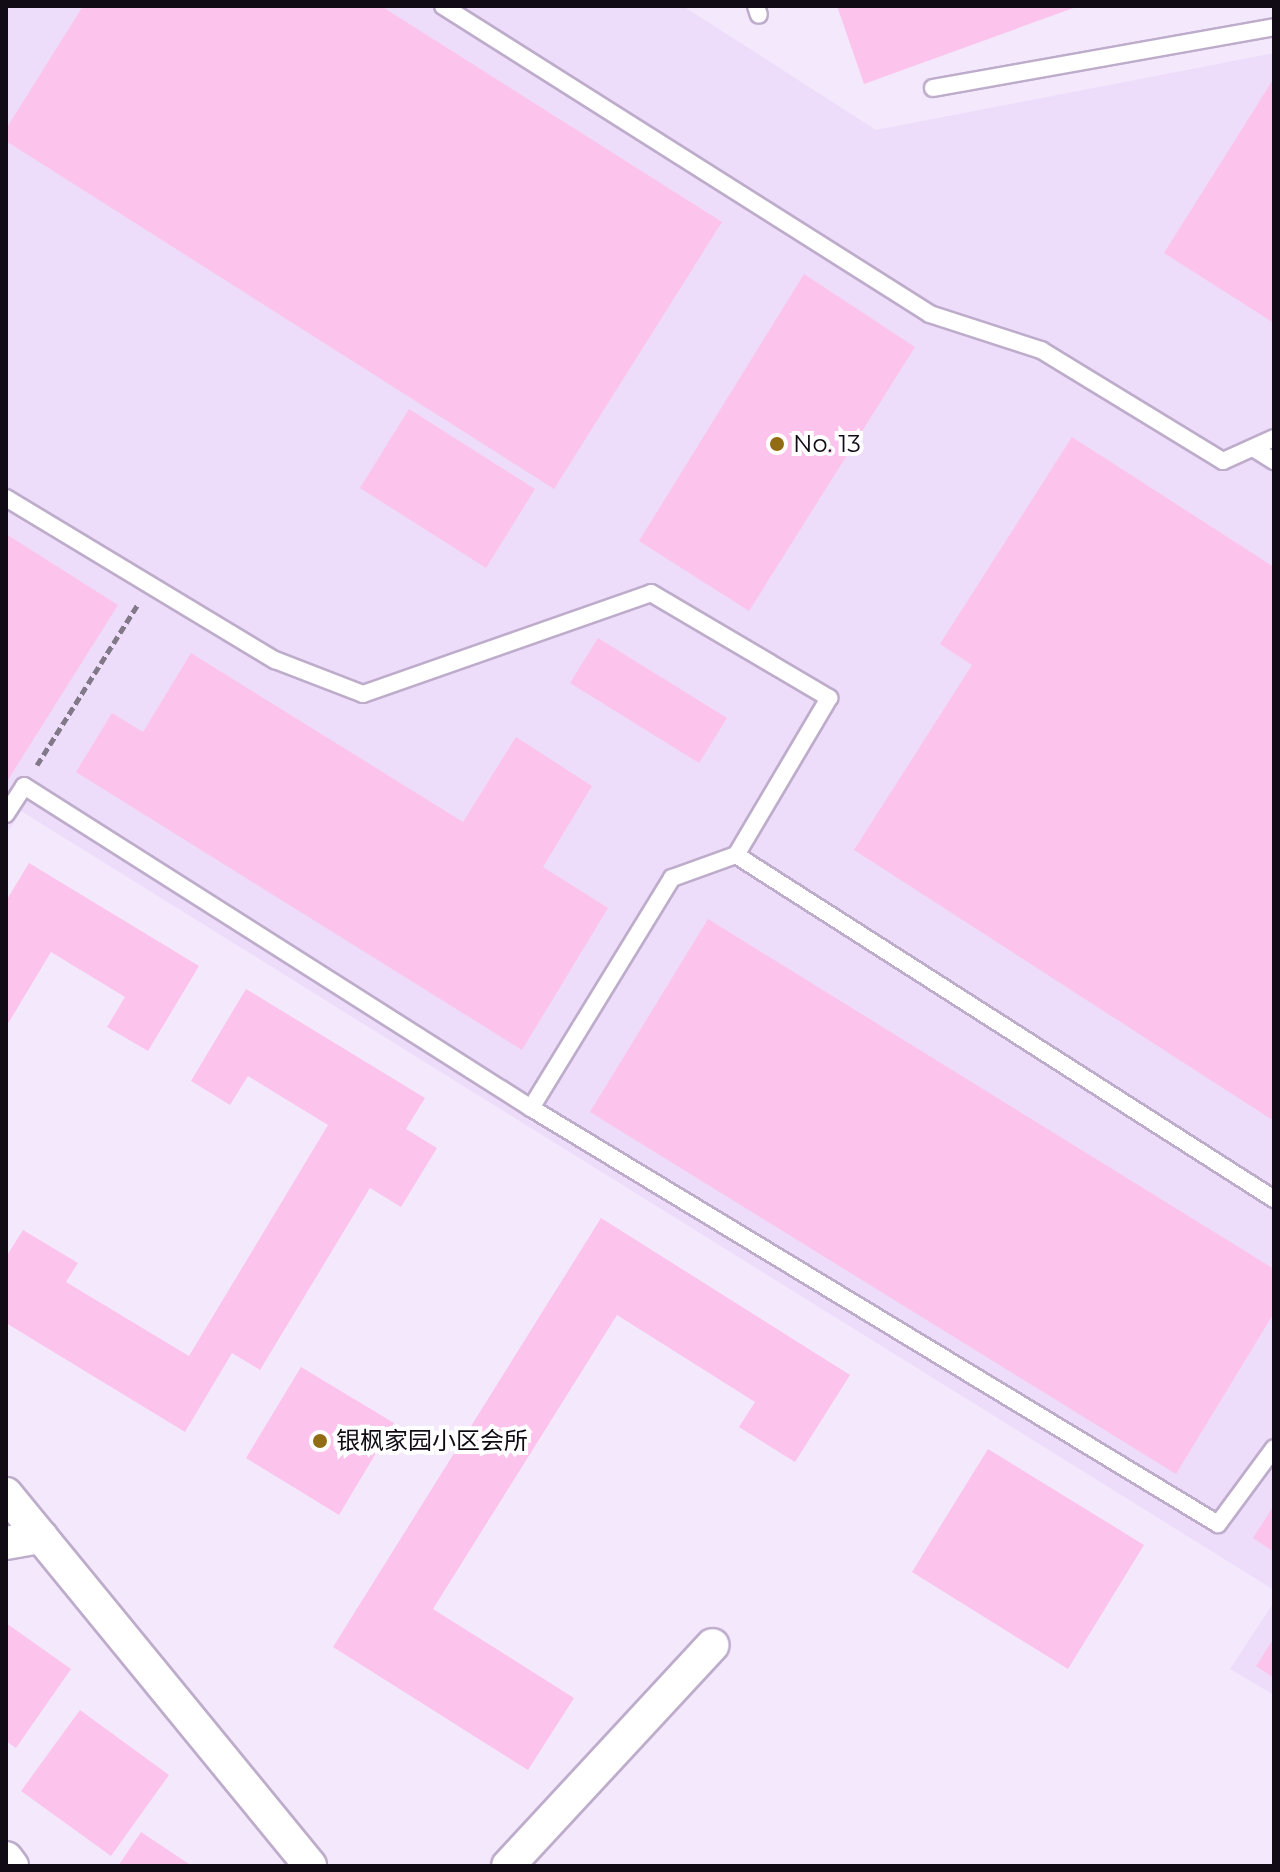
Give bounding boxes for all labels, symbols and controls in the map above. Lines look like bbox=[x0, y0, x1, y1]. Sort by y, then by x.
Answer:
place label: No. 13 bbox=[793, 430, 861, 458]
marker: No. 13 bbox=[768, 435, 786, 453]
place label: 银枫家园小区会所 bbox=[336, 1427, 528, 1455]
marker: 银枫家园小区会所 bbox=[311, 1432, 329, 1450]

